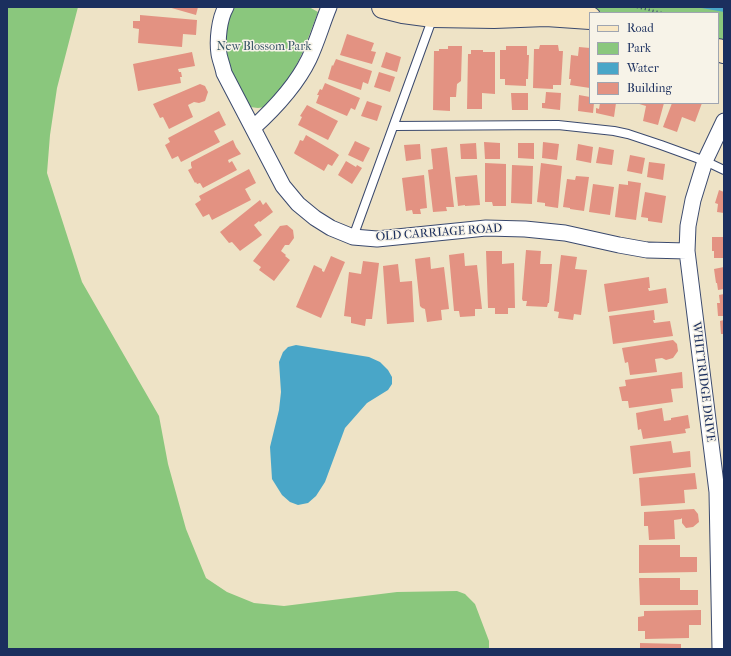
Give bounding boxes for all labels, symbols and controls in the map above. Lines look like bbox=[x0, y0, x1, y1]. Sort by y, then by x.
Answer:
legend bbox=[589, 12, 719, 104]
text: Road bbox=[627, 21, 654, 35]
park label: New Blossom Park bbox=[217, 40, 311, 54]
text: Park bbox=[627, 41, 651, 55]
text: Water bbox=[627, 61, 659, 75]
text: Building bbox=[627, 81, 672, 95]
street label: OLD CARRIAGE ROAD bbox=[375, 221, 503, 245]
street label: WHITTRIDGE DRIVE bbox=[688, 321, 718, 443]

